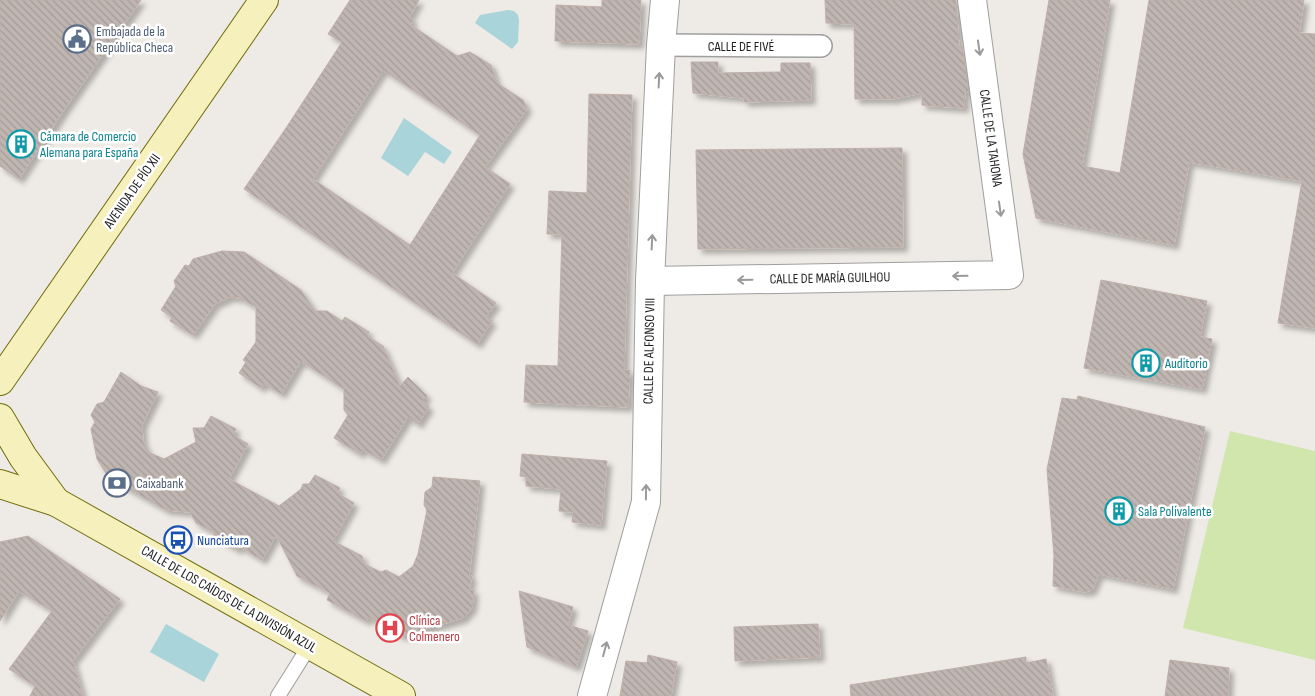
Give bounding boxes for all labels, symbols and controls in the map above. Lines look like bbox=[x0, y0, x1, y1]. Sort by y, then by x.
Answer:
place label: Embajada de la República Checa bbox=[96, 23, 173, 56]
public building icon: Embajada de la República Checa bbox=[62, 24, 92, 54]
street label: CALLE DE FIVÉ bbox=[708, 38, 774, 55]
one-way arrow bbox=[974, 40, 984, 56]
one-way arrow bbox=[655, 72, 664, 88]
street label: CALLE DE LA TAHONA bbox=[976, 88, 1006, 189]
place label: Cámara de Comercio Alemana para España bbox=[39, 128, 138, 161]
building icon: Cámara de Comercio Alemana para España bbox=[6, 129, 36, 159]
street label: AVENIDA DE PÍO XII bbox=[100, 151, 164, 232]
one-way arrow bbox=[995, 201, 1005, 217]
one-way arrow bbox=[648, 234, 657, 250]
street label: CALLE DE MARÍA GUILHOU bbox=[769, 268, 891, 288]
one-way arrow bbox=[953, 271, 969, 281]
one-way arrow bbox=[738, 275, 754, 284]
street label: CALLE DE ALFONSO VIII bbox=[640, 298, 658, 404]
building icon: Auditorio bbox=[1131, 348, 1161, 378]
place label: Auditorio bbox=[1164, 355, 1208, 372]
bank icon: Caixabank bbox=[102, 468, 132, 498]
place label: Caixabank bbox=[136, 475, 184, 492]
one-way arrow bbox=[641, 484, 651, 500]
building icon: Sala Polivalente bbox=[1104, 496, 1134, 526]
place label: Sala Polivalente bbox=[1138, 503, 1212, 520]
bus stop icon: Nunciatura bbox=[163, 525, 193, 555]
place label: Nunciatura bbox=[197, 532, 249, 549]
street label: CALLE DE LOS CAÍDOS DE LA DIVISIÓN AZUL bbox=[138, 542, 320, 656]
place label: Clínica Colmenero bbox=[409, 612, 460, 645]
hospital icon: Clínica Colmenero bbox=[375, 613, 405, 643]
one-way arrow bbox=[601, 641, 610, 657]

